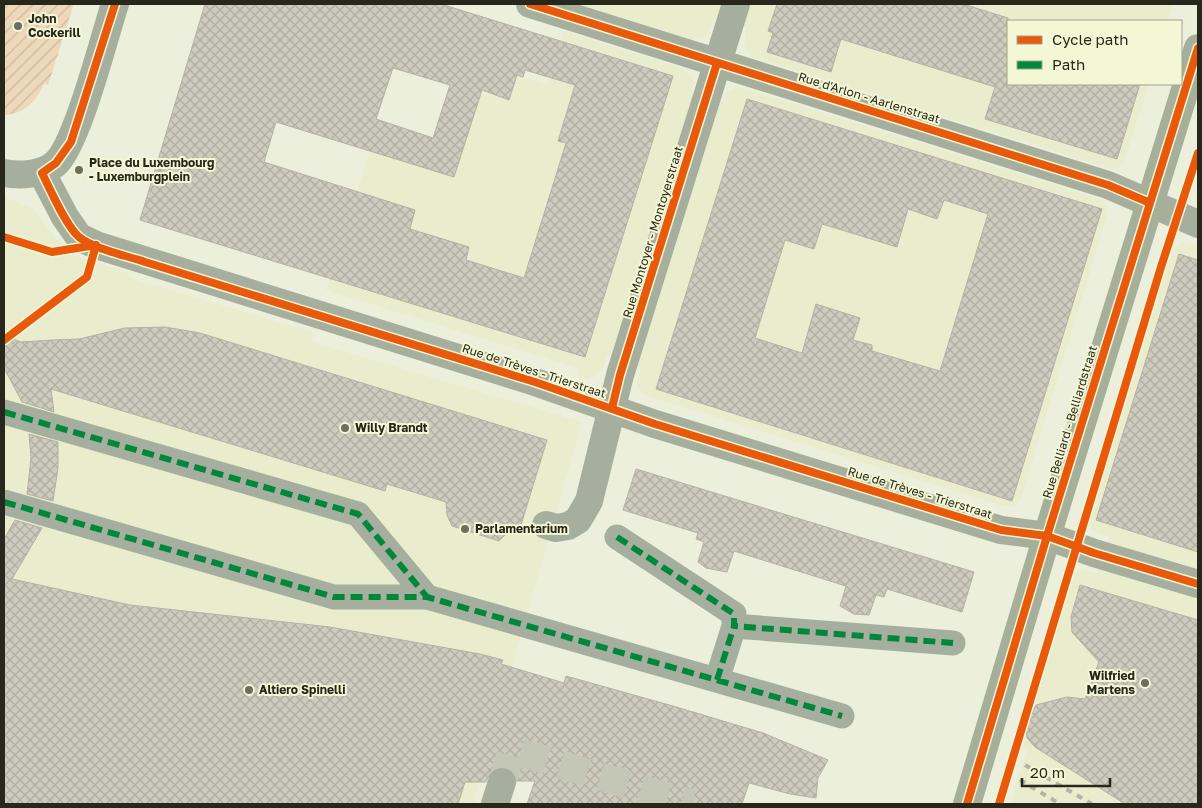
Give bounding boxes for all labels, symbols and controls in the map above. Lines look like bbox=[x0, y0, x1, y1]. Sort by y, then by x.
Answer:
place label: John Cockerill bbox=[28, 11, 80, 40]
marker: John Cockerill bbox=[12, 20, 24, 32]
legend bbox=[1007, 20, 1182, 85]
text: Cycle path bbox=[1052, 30, 1128, 48]
text: Path bbox=[1052, 55, 1085, 73]
street label: Rue d'Arlon - Aarlenstraat bbox=[797, 69, 942, 126]
street label: Rue Montoyer - Montoyerstraat bbox=[619, 144, 686, 320]
place label: Place du Luxembourg - Luxemburgplein bbox=[89, 155, 214, 184]
marker: Place du Luxembourg - Luxemburgplein bbox=[73, 164, 85, 176]
street label: Rue de Trèves - Trierstraat bbox=[460, 340, 608, 401]
street label: Rue Belliard - Belliardstraat bbox=[1039, 344, 1100, 500]
place label: Willy Brandt bbox=[355, 420, 428, 435]
marker: Willy Brandt bbox=[339, 422, 351, 434]
street label: Rue de Trèves - Trierstraat bbox=[846, 463, 994, 522]
place label: Parlamentarium bbox=[475, 521, 568, 536]
marker: Parlamentarium bbox=[459, 523, 471, 535]
place label: Wilfried Martens bbox=[1087, 668, 1135, 697]
marker: Wilfried Martens bbox=[1139, 677, 1151, 689]
place label: Altiero Spinelli bbox=[259, 682, 345, 697]
marker: Altiero Spinelli bbox=[243, 684, 255, 696]
scale bar bbox=[1022, 756, 1110, 788]
text: 20 m bbox=[1030, 763, 1065, 781]

